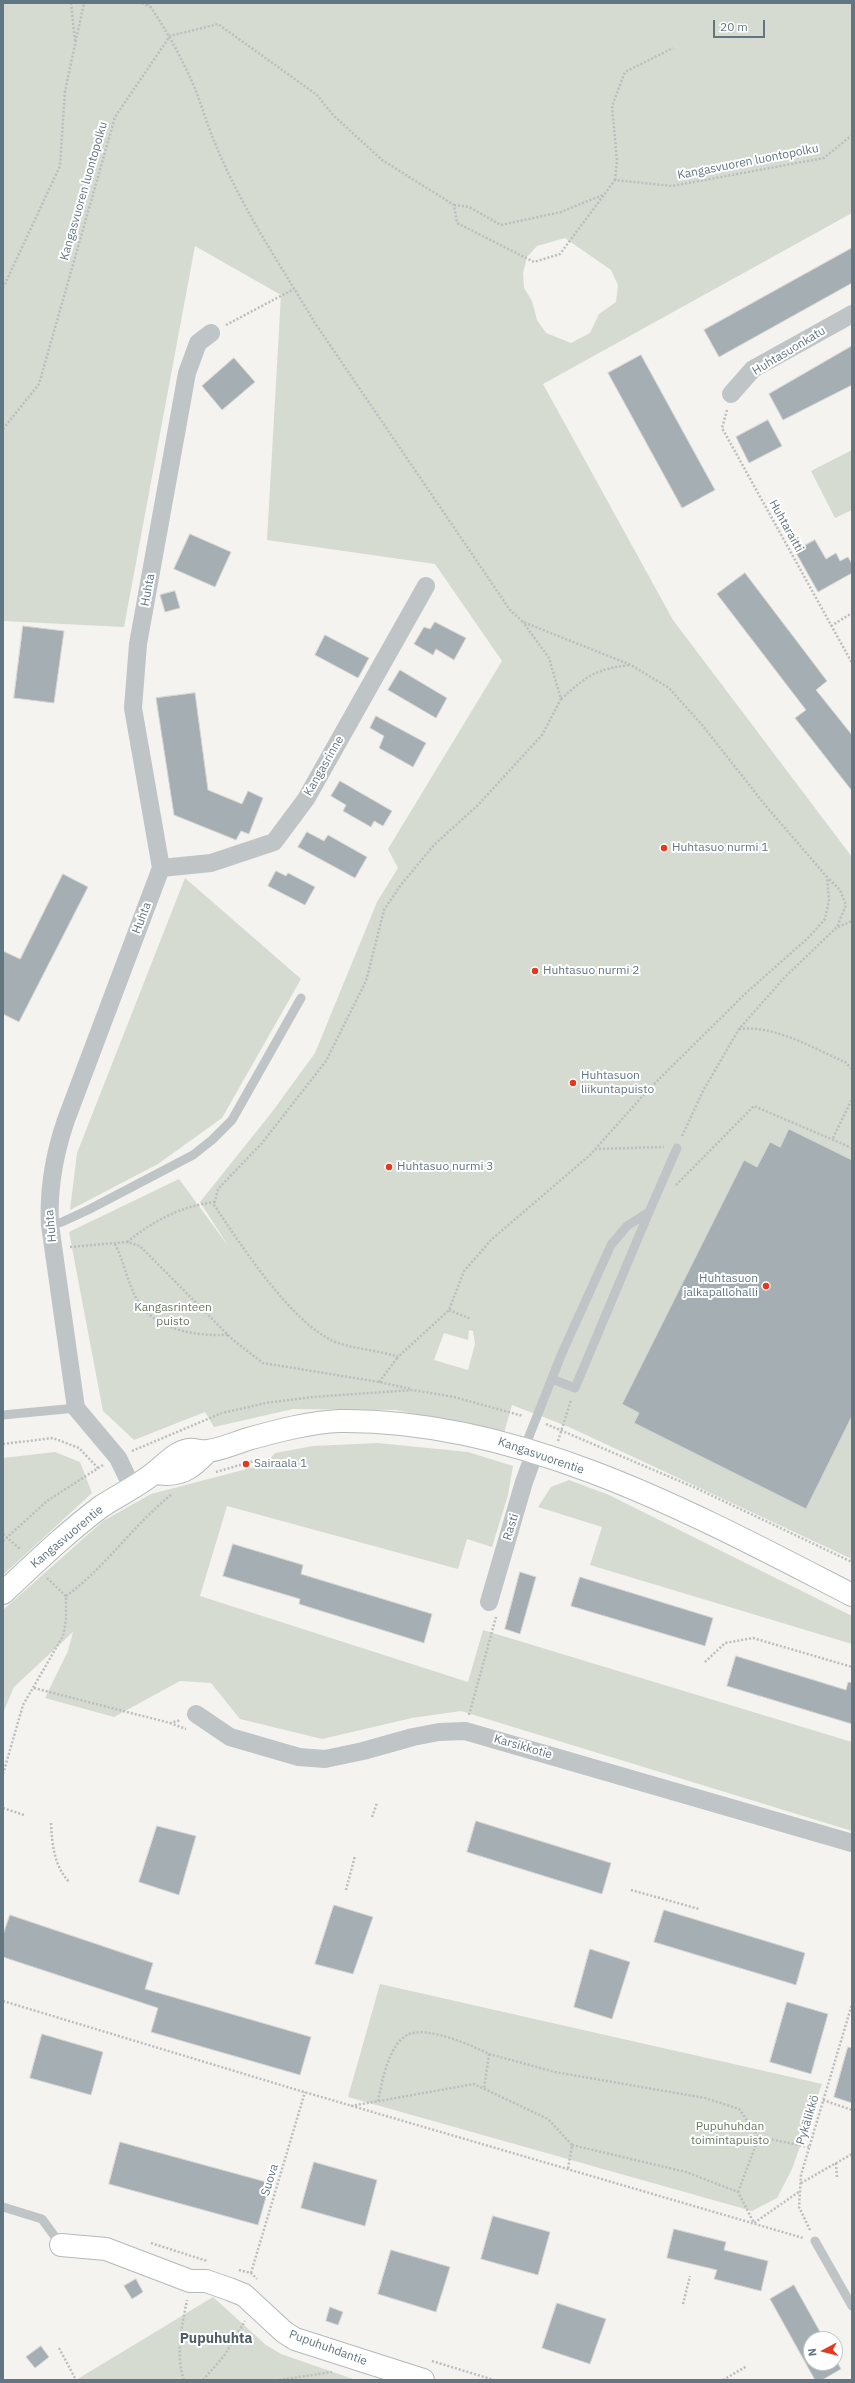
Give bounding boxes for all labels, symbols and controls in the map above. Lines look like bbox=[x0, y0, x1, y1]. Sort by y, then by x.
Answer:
scale bar bbox=[715, 12, 767, 38]
text: 20 m bbox=[720, 19, 748, 34]
street label: Kangasvuoren luontopolku bbox=[57, 120, 111, 262]
street label: Kangasvuoren luontopolku bbox=[676, 141, 820, 183]
street label: Huhtasuonkatu bbox=[750, 324, 828, 378]
street label: Huhtaraitti bbox=[766, 497, 806, 555]
street label: Huhta bbox=[138, 573, 158, 607]
street label: Kangasrinne bbox=[301, 733, 347, 799]
place label: Huhtasuo nurmi 1 bbox=[672, 841, 768, 855]
marker: Huhtasuo nurmi 1 bbox=[659, 843, 669, 853]
street label: Huhta bbox=[129, 900, 155, 936]
place label: Huhtasuo nurmi 2 bbox=[543, 964, 639, 978]
marker: Huhtasuo nurmi 2 bbox=[530, 966, 540, 976]
place label: Huhtasuon liikuntapuisto bbox=[581, 1069, 654, 1097]
marker: Huhtasuon liikuntapuisto bbox=[568, 1078, 578, 1088]
place label: Huhtasuo nurmi 3 bbox=[397, 1160, 493, 1174]
marker: Huhtasuo nurmi 3 bbox=[384, 1162, 394, 1172]
street label: Huhta bbox=[42, 1209, 60, 1243]
place label: Huhtasuon jalkapallohalli bbox=[683, 1272, 758, 1300]
marker: Huhtasuon jalkapallohalli bbox=[761, 1281, 771, 1291]
park label: Kangasrinteen puisto bbox=[134, 1301, 212, 1329]
street label: Kangasvuorentie bbox=[496, 1435, 586, 1477]
place label: Sairaala 1 bbox=[254, 1457, 307, 1471]
marker: Sairaala 1 bbox=[241, 1459, 251, 1469]
street label: Kangasvuorentie bbox=[28, 1503, 106, 1571]
street label: Rasti bbox=[500, 1512, 522, 1542]
street label: Karsikkotie bbox=[492, 1732, 554, 1762]
street label: Pykälikkö bbox=[794, 2093, 822, 2147]
park label: Pupuhuhdan toimintapuisto bbox=[691, 2120, 769, 2148]
street label: Suova bbox=[258, 2162, 282, 2198]
street label: Pupuhuhdantie bbox=[287, 2327, 369, 2369]
district label: Pupuhuhta bbox=[180, 2331, 252, 2347]
north arrow bbox=[803, 2331, 843, 2371]
text: N bbox=[805, 2348, 820, 2357]

